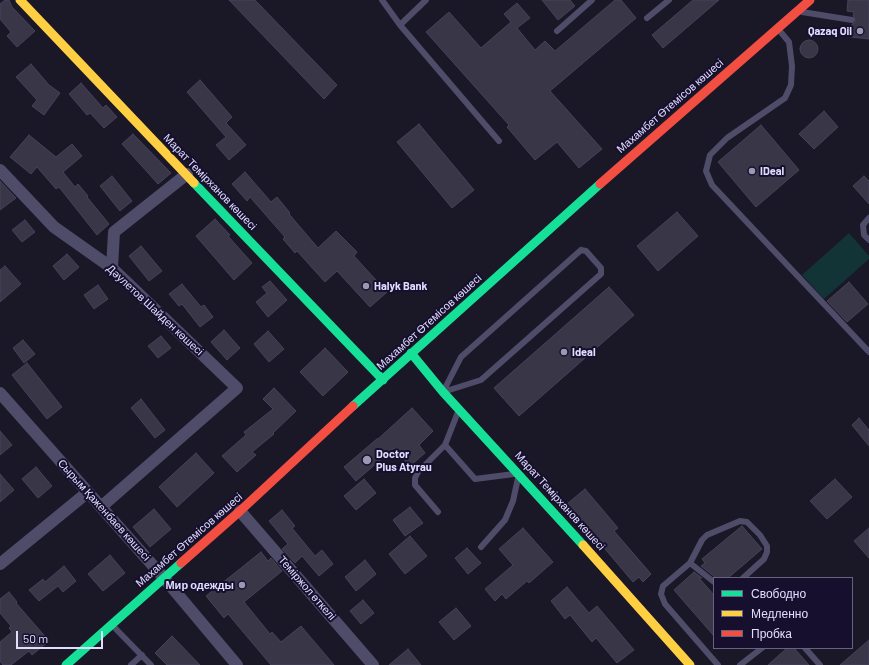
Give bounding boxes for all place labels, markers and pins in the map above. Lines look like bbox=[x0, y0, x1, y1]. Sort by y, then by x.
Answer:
place label: Qazaq Oil bbox=[808, 24, 852, 38]
marker: Qazaq Oil bbox=[855, 26, 865, 36]
place label: IDeal bbox=[760, 164, 784, 178]
marker: IDeal bbox=[747, 166, 757, 176]
place label: Halyk Bank bbox=[374, 279, 427, 293]
marker: Halyk Bank bbox=[361, 281, 371, 291]
place label: Ideal bbox=[572, 345, 596, 359]
marker: Ideal bbox=[559, 347, 569, 357]
place label: Doctor Plus Atyrau bbox=[376, 447, 432, 473]
marker: Doctor Plus Atyrau bbox=[361, 454, 373, 466]
place label: Мир одежды bbox=[165, 578, 234, 592]
marker: Мир одежды bbox=[237, 580, 247, 590]

